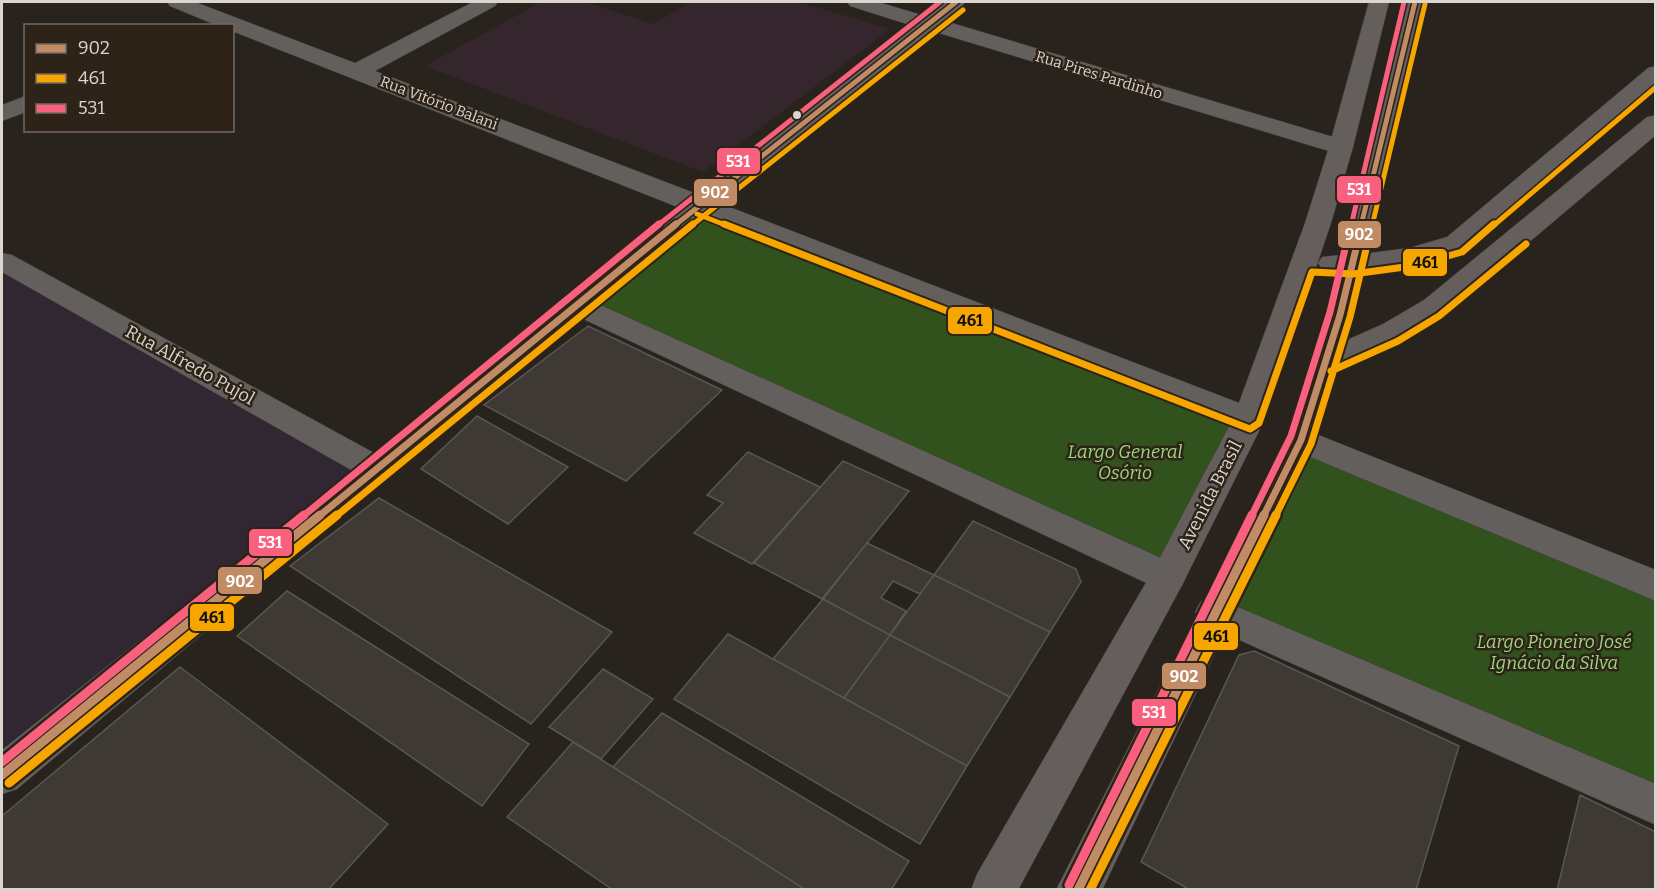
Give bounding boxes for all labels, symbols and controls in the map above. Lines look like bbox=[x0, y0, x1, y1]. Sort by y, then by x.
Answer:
legend bbox=[24, 24, 234, 132]
text: 902 bbox=[78, 37, 110, 59]
street label: Rua Pires Pardinho bbox=[1033, 47, 1165, 103]
text: 461 bbox=[78, 67, 107, 89]
street label: Rua Vitório Balani bbox=[378, 72, 501, 134]
text: 531 bbox=[78, 97, 105, 119]
unlabelled marker bbox=[791, 109, 803, 121]
line badge: 531 bbox=[716, 147, 761, 175]
text: 531 bbox=[726, 152, 750, 171]
line badge: 531 bbox=[1336, 175, 1382, 204]
line badge: 902 bbox=[693, 178, 738, 207]
text: 531 bbox=[1347, 180, 1371, 199]
text: 902 bbox=[701, 183, 729, 202]
line badge: 902 bbox=[1337, 220, 1382, 249]
text: 902 bbox=[1345, 225, 1373, 244]
line badge: 461 bbox=[1402, 248, 1448, 277]
text: 461 bbox=[1412, 253, 1438, 272]
line badge: 461 bbox=[947, 306, 993, 335]
text: 461 bbox=[957, 311, 983, 330]
street label: Rua Alfredo Pujol bbox=[122, 320, 258, 410]
street label: Avenida Brasil bbox=[1173, 437, 1247, 553]
park label: Largo General Osório bbox=[1068, 441, 1183, 484]
line badge: 531 bbox=[248, 528, 293, 557]
text: 531 bbox=[258, 533, 282, 552]
line badge: 902 bbox=[217, 566, 263, 595]
text: 902 bbox=[226, 572, 254, 591]
line badge: 461 bbox=[189, 603, 235, 632]
text: 461 bbox=[199, 608, 225, 627]
line badge: 461 bbox=[1193, 622, 1239, 651]
text: 461 bbox=[1203, 627, 1229, 646]
park label: Largo Pioneiro José Ignácio da Silva bbox=[1477, 631, 1631, 674]
line badge: 902 bbox=[1161, 662, 1207, 690]
text: 902 bbox=[1170, 667, 1198, 686]
line badge: 531 bbox=[1131, 698, 1177, 727]
text: 531 bbox=[1142, 703, 1166, 722]

